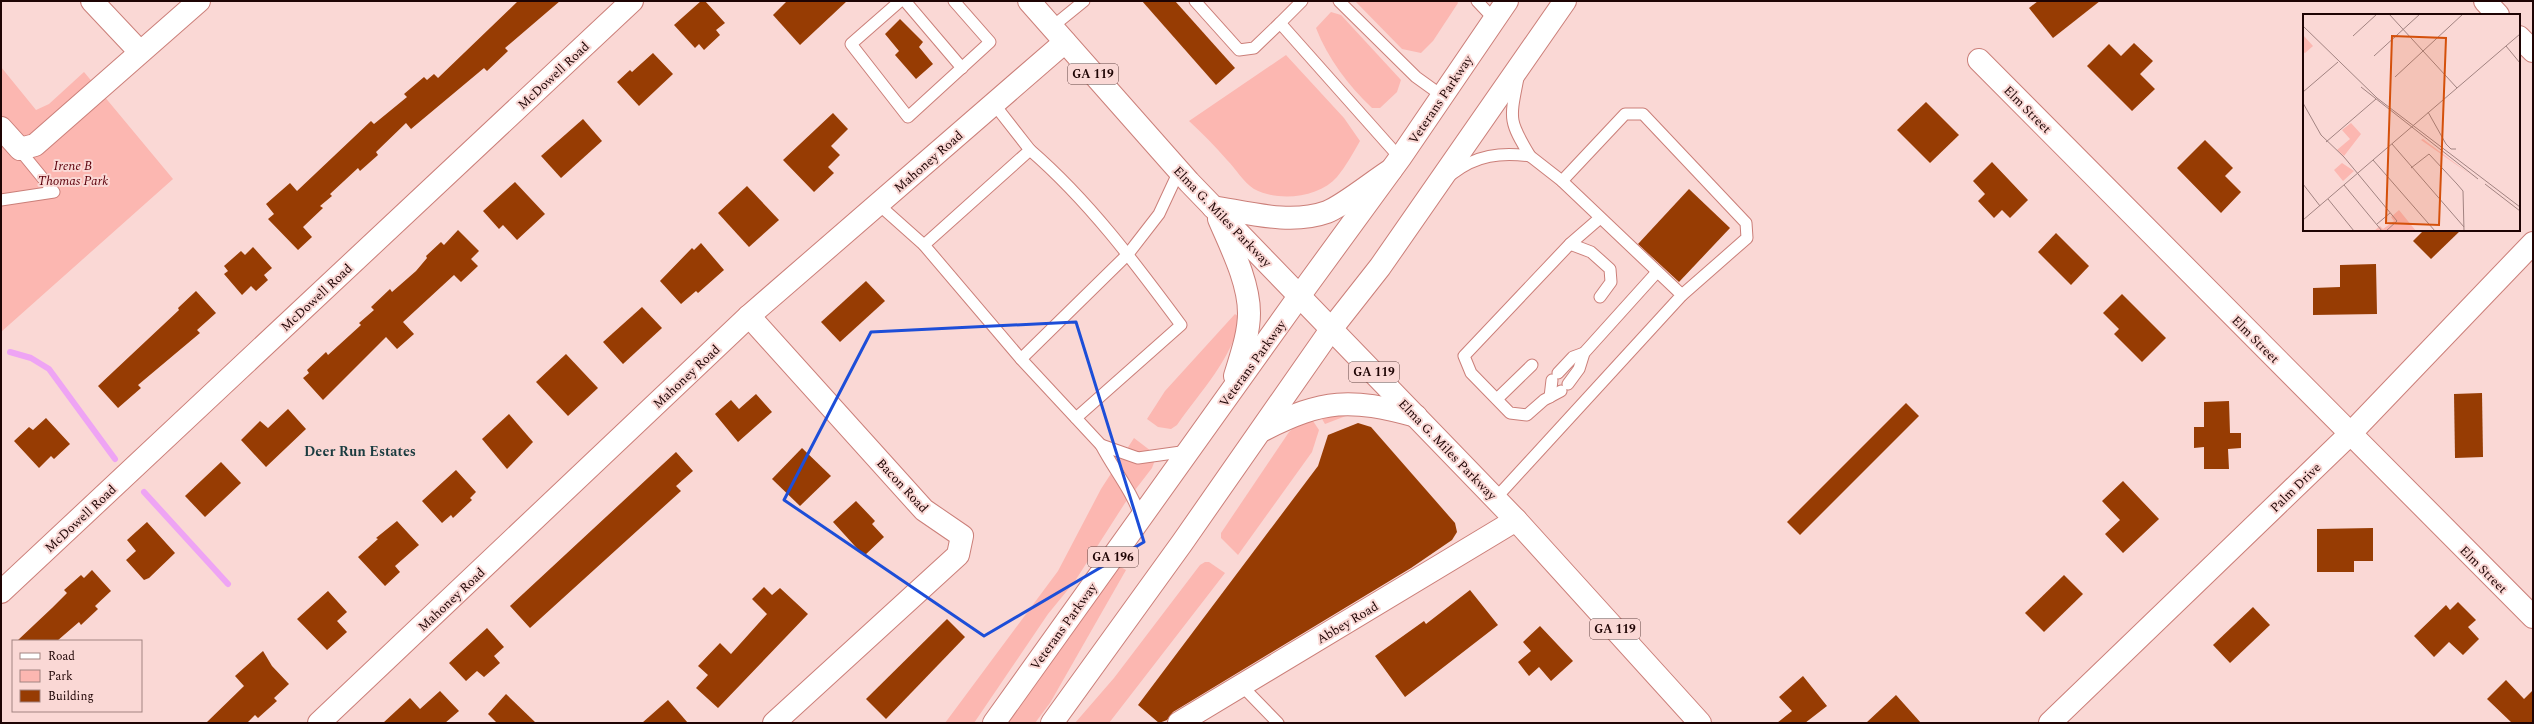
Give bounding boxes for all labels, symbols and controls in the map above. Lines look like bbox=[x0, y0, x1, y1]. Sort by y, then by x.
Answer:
inset map bbox=[2303, 14, 2520, 231]
street label: McDowell Road bbox=[513, 37, 594, 114]
street label: Veterans Parkway bbox=[1404, 50, 1478, 148]
road number: GA 119 bbox=[1068, 64, 1118, 84]
street label: Elm Street bbox=[1999, 81, 2056, 139]
street label: Mahoney Road bbox=[890, 126, 968, 198]
park label: Irene B Thomas Park bbox=[38, 156, 108, 191]
street label: Elma G. Miles Parkway bbox=[1168, 161, 1277, 272]
street label: McDowell Road bbox=[276, 259, 357, 336]
street label: Elm Street bbox=[2227, 311, 2284, 369]
street label: Veterans Parkway bbox=[1214, 315, 1292, 411]
street label: Mahoney Road bbox=[648, 340, 725, 413]
road number: GA 119 bbox=[1349, 362, 1399, 382]
street label: Elma G. Miles Parkway bbox=[1393, 394, 1502, 505]
district label: Deer Run Estates bbox=[304, 441, 416, 462]
street label: Bacon Road bbox=[872, 454, 933, 517]
street label: Palm Drive bbox=[2266, 458, 2326, 517]
street label: McDowell Road bbox=[40, 480, 121, 557]
street label: Elm Street bbox=[2455, 541, 2512, 599]
road number: GA 196 bbox=[1088, 547, 1138, 567]
street label: Mahoney Road bbox=[413, 563, 490, 636]
street label: Veterans Parkway bbox=[1025, 578, 1103, 674]
street label: Abbey Road bbox=[1313, 596, 1382, 649]
road number: GA 119 bbox=[1590, 619, 1640, 639]
legend bbox=[12, 640, 142, 712]
text: Road bbox=[48, 647, 75, 666]
text: Park bbox=[48, 667, 73, 686]
text: Building bbox=[48, 687, 94, 706]

